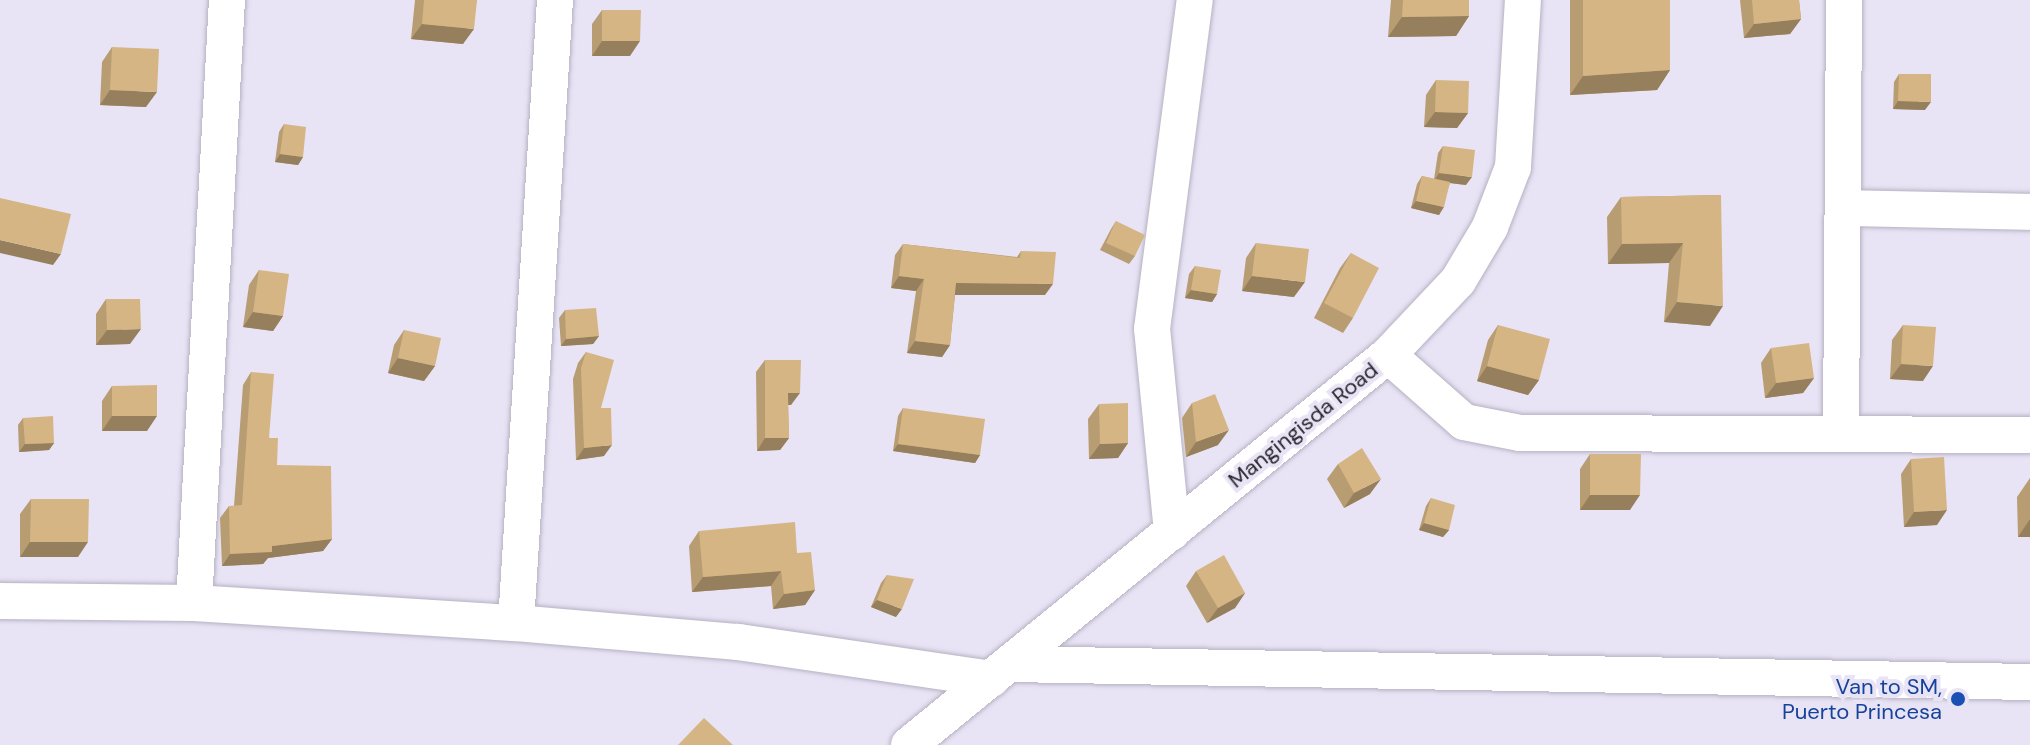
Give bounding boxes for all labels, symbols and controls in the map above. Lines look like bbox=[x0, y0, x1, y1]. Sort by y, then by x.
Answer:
street label: Mangingisda Road bbox=[1223, 357, 1383, 493]
place label: Van to SM, Puerto Princesa bbox=[1782, 673, 1942, 724]
marker: Van to SM, Puerto Princesa bbox=[1949, 690, 1967, 708]

